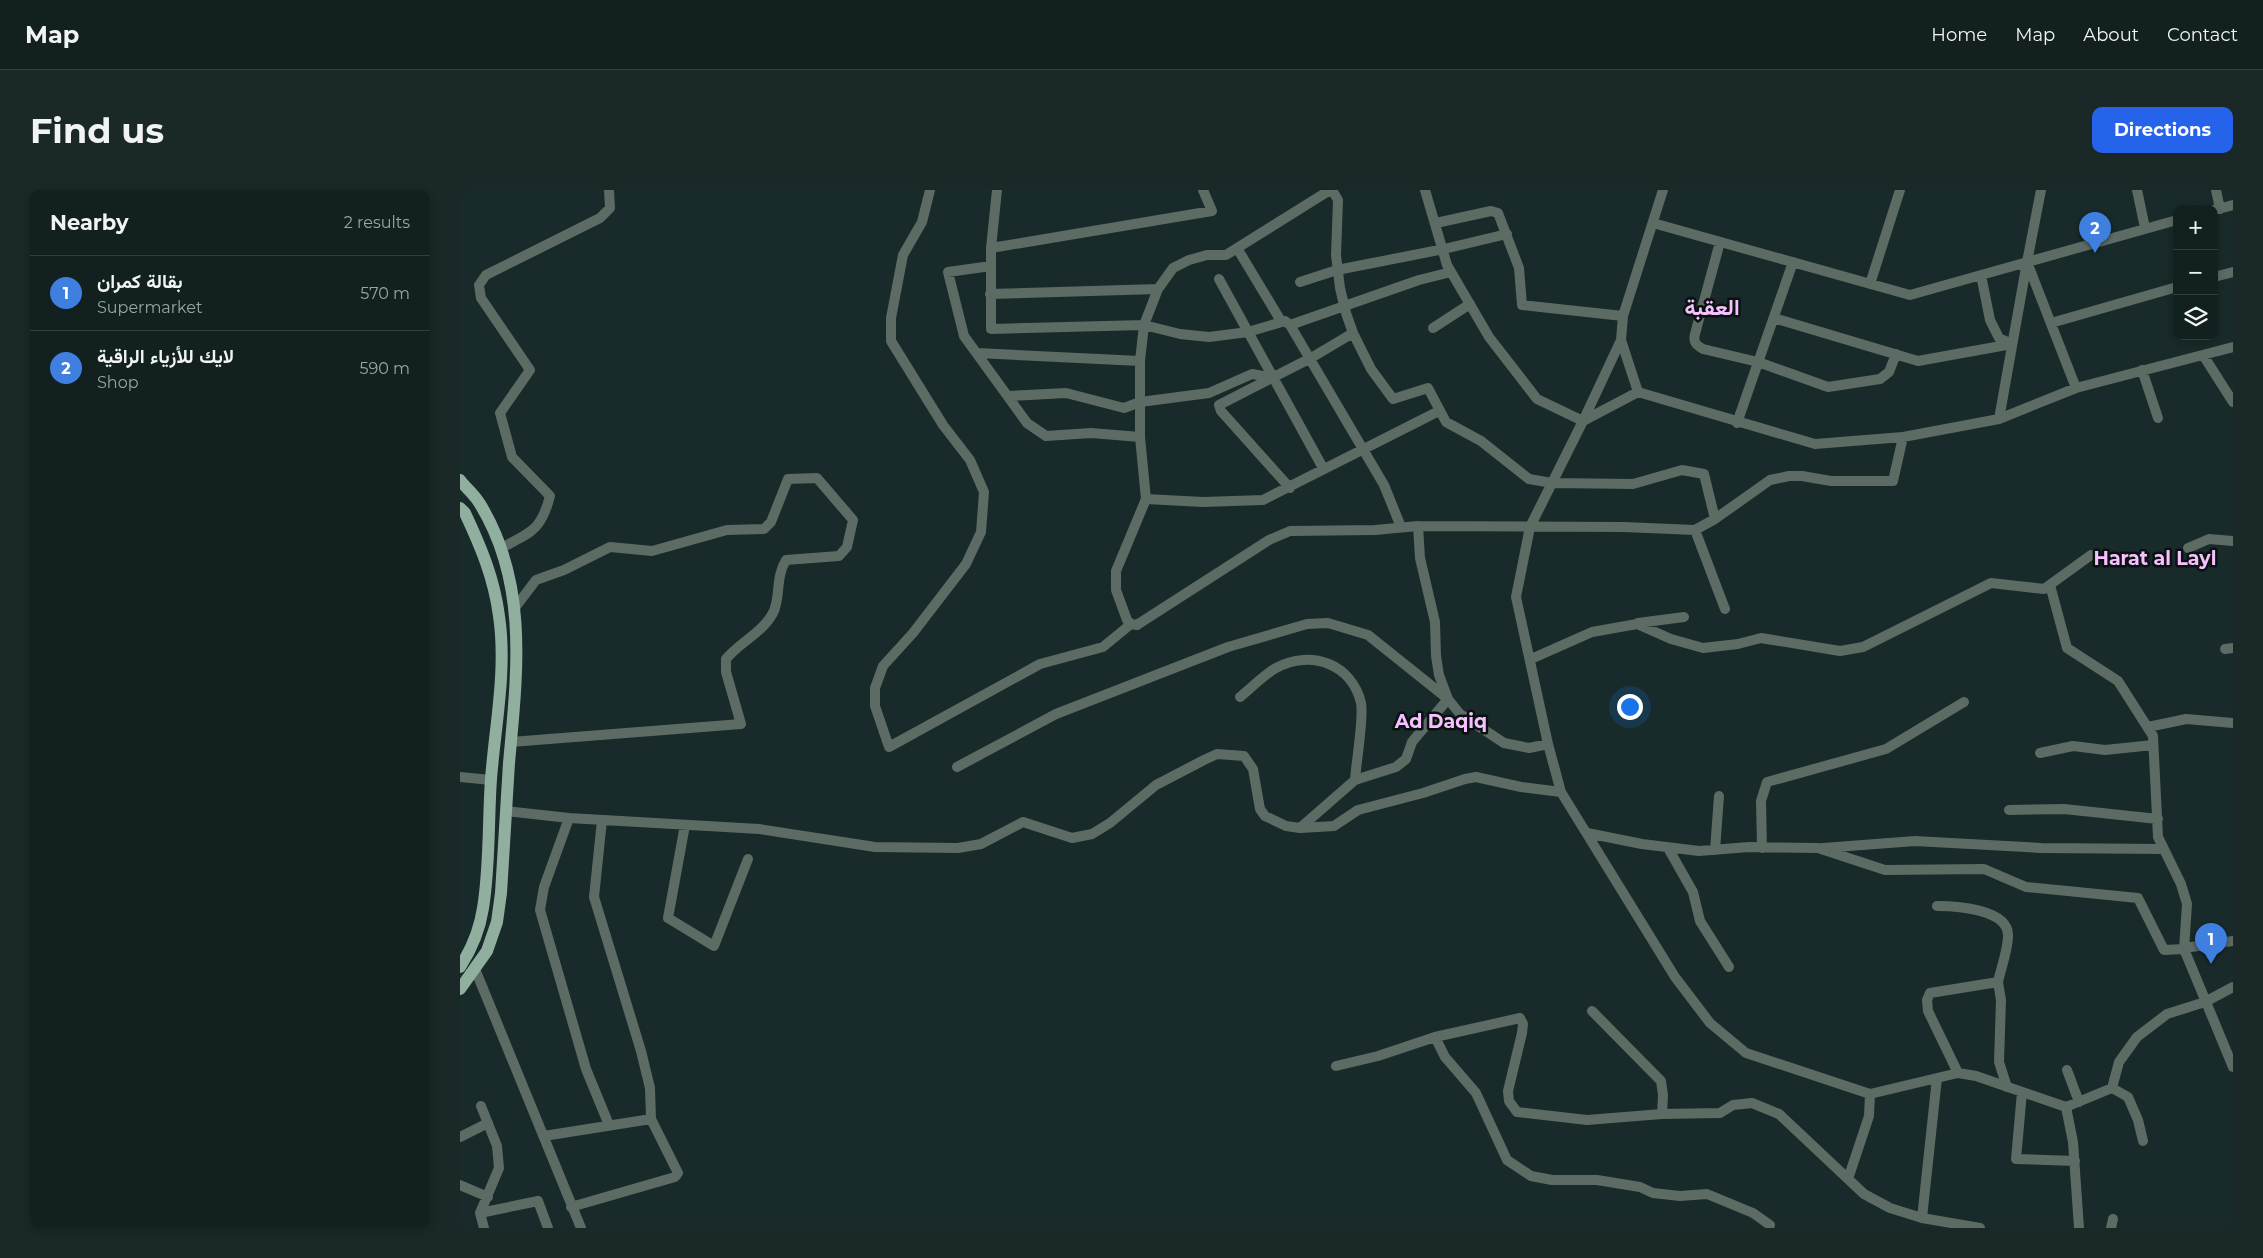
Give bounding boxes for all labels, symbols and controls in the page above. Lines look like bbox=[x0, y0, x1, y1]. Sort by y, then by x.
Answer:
text: Map bbox=[25, 20, 79, 49]
text: Home bbox=[1931, 24, 1987, 46]
text: Map bbox=[2015, 24, 2055, 46]
text: About bbox=[2083, 24, 2139, 46]
text: Contact bbox=[2167, 24, 2238, 46]
button: Directions bbox=[2092, 107, 2233, 153]
text: Find us bbox=[30, 109, 164, 152]
map controls bbox=[2173, 205, 2218, 340]
button: + bbox=[2173, 205, 2218, 250]
text: Nearby bbox=[50, 210, 129, 235]
pin: 2 bbox=[2079, 212, 2111, 253]
text: 2 results bbox=[344, 213, 410, 232]
button: − bbox=[2173, 250, 2218, 295]
text: بقالة كمران bbox=[97, 270, 183, 293]
text: 1 bbox=[63, 284, 69, 303]
text: 570 m bbox=[360, 284, 410, 303]
district label: العقبة bbox=[1684, 294, 1740, 321]
button: layers bbox=[2173, 295, 2218, 340]
text: Supermarket bbox=[97, 298, 203, 317]
text: لايك للأزياء الراقية bbox=[97, 345, 234, 368]
text: 2 bbox=[61, 359, 71, 378]
text: 590 m bbox=[359, 359, 410, 378]
text: Shop bbox=[97, 373, 139, 392]
district label: Harat al Layl bbox=[2094, 547, 2216, 570]
your location bbox=[1617, 694, 1643, 720]
district label: Ad Daqiq bbox=[1394, 710, 1487, 733]
pin: 1 bbox=[2195, 923, 2227, 964]

